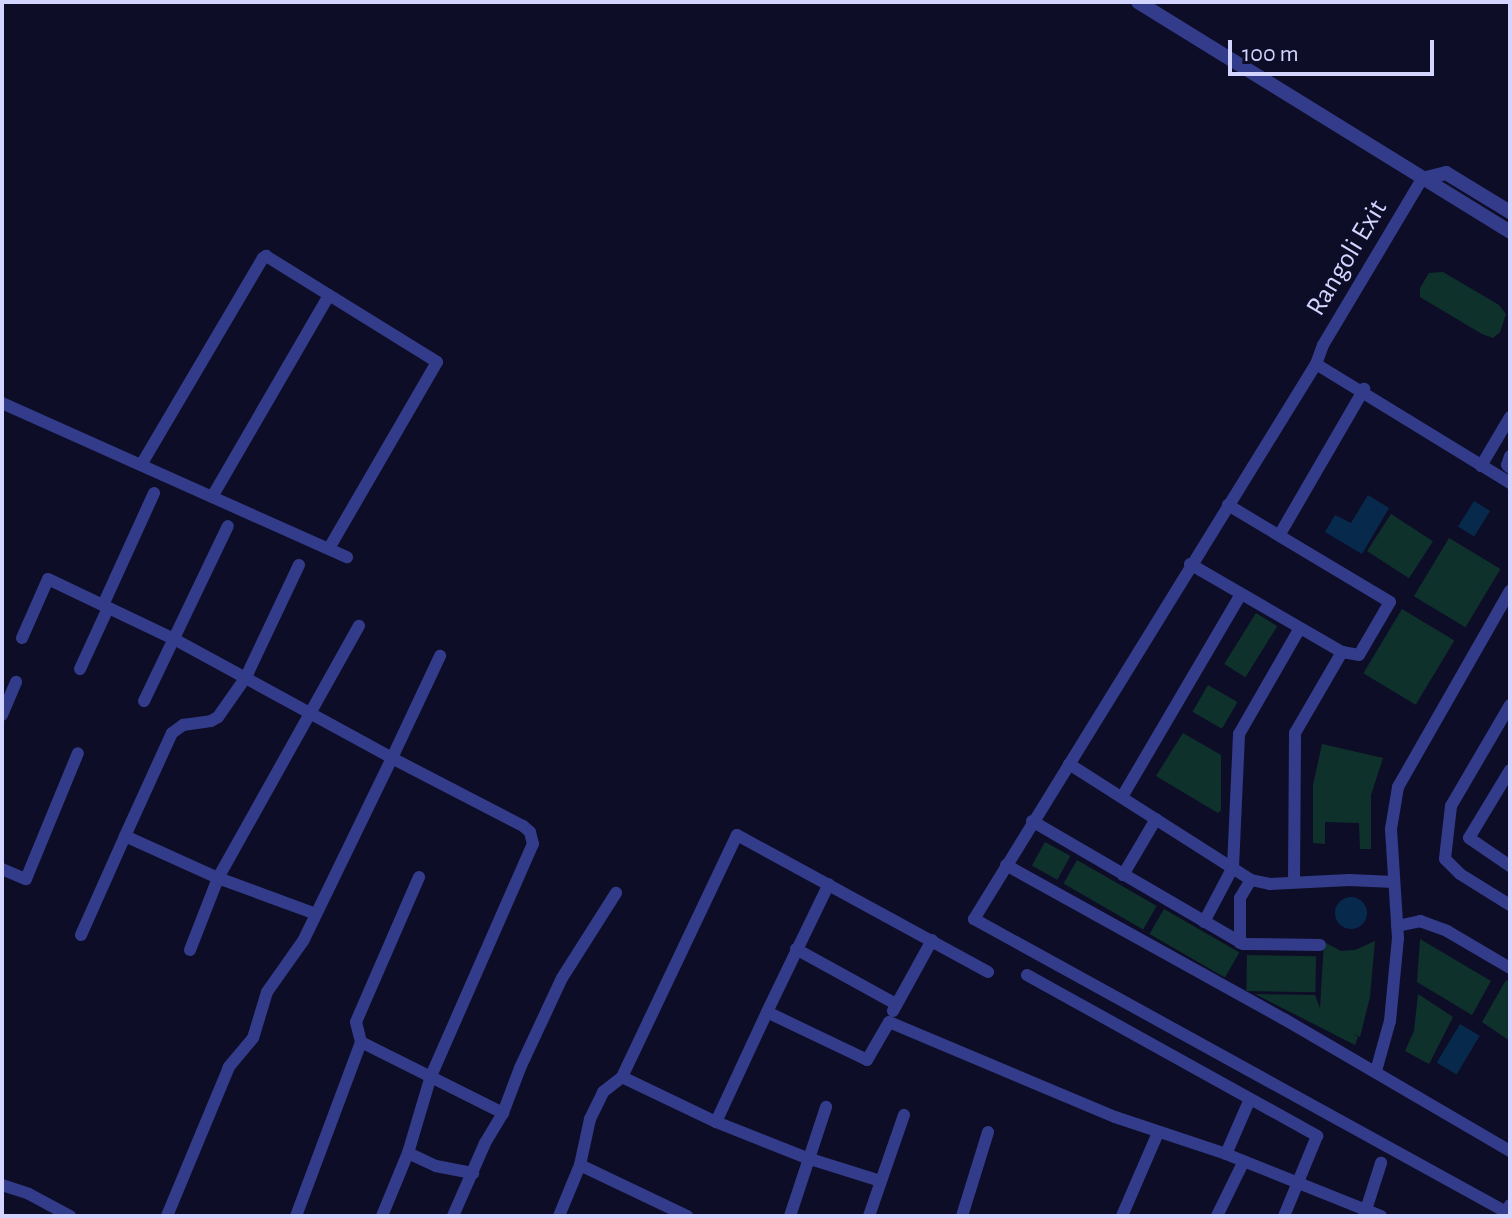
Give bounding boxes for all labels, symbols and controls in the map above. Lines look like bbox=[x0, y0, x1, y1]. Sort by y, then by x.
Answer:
scale bar bbox=[1232, 24, 1438, 74]
text: 100 m bbox=[1242, 42, 1299, 66]
street label: Rangoli Exit bbox=[1299, 194, 1395, 322]

